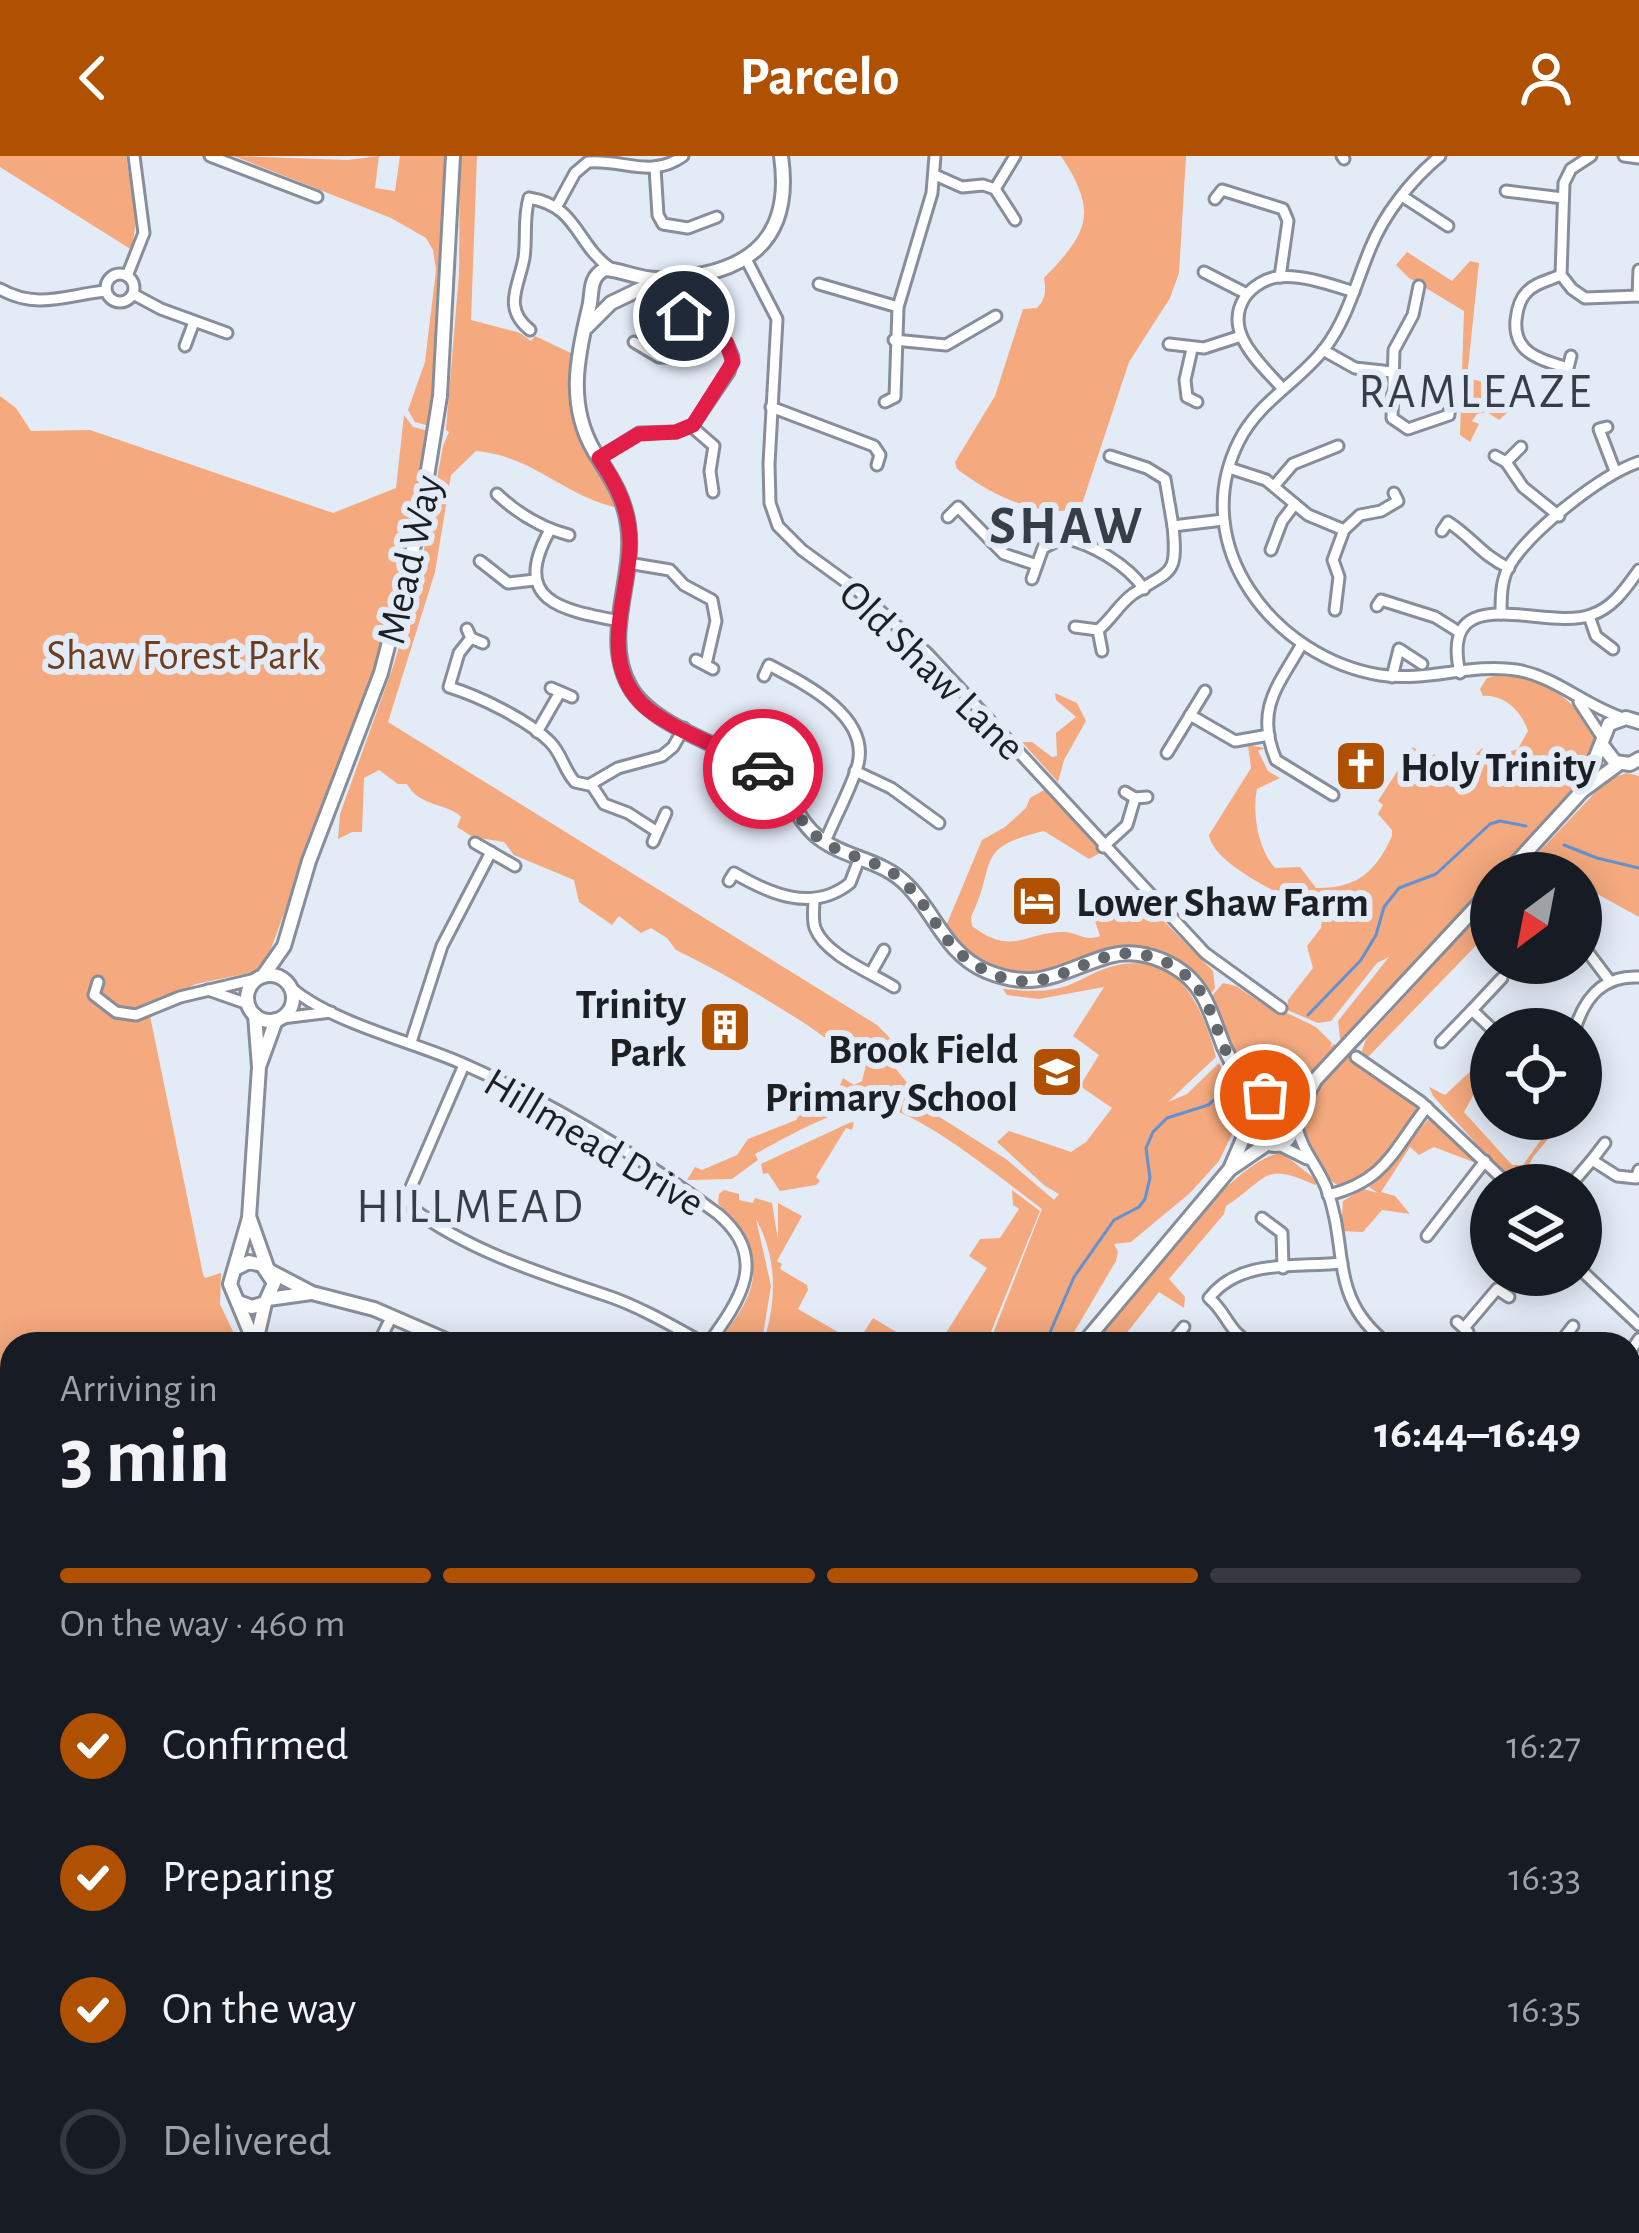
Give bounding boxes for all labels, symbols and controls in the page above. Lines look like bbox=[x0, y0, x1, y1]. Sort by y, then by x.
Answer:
icon: back bbox=[60, 45, 126, 111]
icon: person bbox=[1513, 45, 1579, 111]
text: Parcelo bbox=[739, 51, 900, 105]
pin bbox=[633, 265, 735, 367]
icon: home bbox=[651, 283, 717, 349]
district label: RAMLEAZE bbox=[1358, 369, 1594, 417]
street label: Mead Way bbox=[370, 471, 450, 648]
district label: SHAW bbox=[989, 500, 1145, 554]
street label: Old Shaw Lane bbox=[831, 572, 1032, 768]
park label: Shaw Forest Park bbox=[46, 635, 320, 677]
courier bbox=[703, 709, 823, 829]
icon: car bbox=[730, 736, 796, 802]
church icon: Holy Trinity bbox=[1333, 738, 1389, 794]
place label: Holy Trinity bbox=[1400, 747, 1596, 789]
north arrow bbox=[1470, 852, 1602, 984]
map controls bbox=[1470, 852, 1602, 1296]
hotel icon: Lower Shaw Farm bbox=[1009, 873, 1065, 929]
place label: Lower Shaw Farm bbox=[1076, 882, 1369, 924]
place label: Trinity Park bbox=[576, 984, 686, 1074]
building icon: Trinity Park bbox=[697, 999, 753, 1055]
button: locate bbox=[1470, 1008, 1602, 1140]
place label: Brook Field Primary School bbox=[764, 1029, 1018, 1119]
school or university icon: Brook Field Primary School bbox=[1029, 1044, 1085, 1100]
pin bbox=[1214, 1044, 1316, 1146]
street label: Hillmead Drive bbox=[477, 1061, 711, 1225]
icon: bag bbox=[1232, 1062, 1298, 1128]
button: layers bbox=[1470, 1164, 1602, 1296]
district label: HILLMEAD bbox=[356, 1184, 586, 1232]
text: Arriving in bbox=[60, 1370, 218, 1409]
text: 16:44–16:49 bbox=[1374, 1411, 1581, 1456]
text: 3 min bbox=[60, 1419, 230, 1497]
text: On the way · 460 m bbox=[60, 1605, 345, 1644]
icon: check bbox=[60, 1713, 126, 1779]
text: Confirmed bbox=[162, 1723, 348, 1768]
text: 16:27 bbox=[1506, 1727, 1581, 1766]
icon: check bbox=[60, 1845, 126, 1911]
text: Preparing bbox=[162, 1855, 334, 1900]
text: 16:33 bbox=[1508, 1859, 1581, 1898]
icon: check bbox=[60, 1977, 126, 2043]
text: On the way bbox=[162, 1987, 356, 2032]
text: 16:35 bbox=[1508, 1991, 1581, 2030]
text: Delivered bbox=[162, 2119, 331, 2164]

